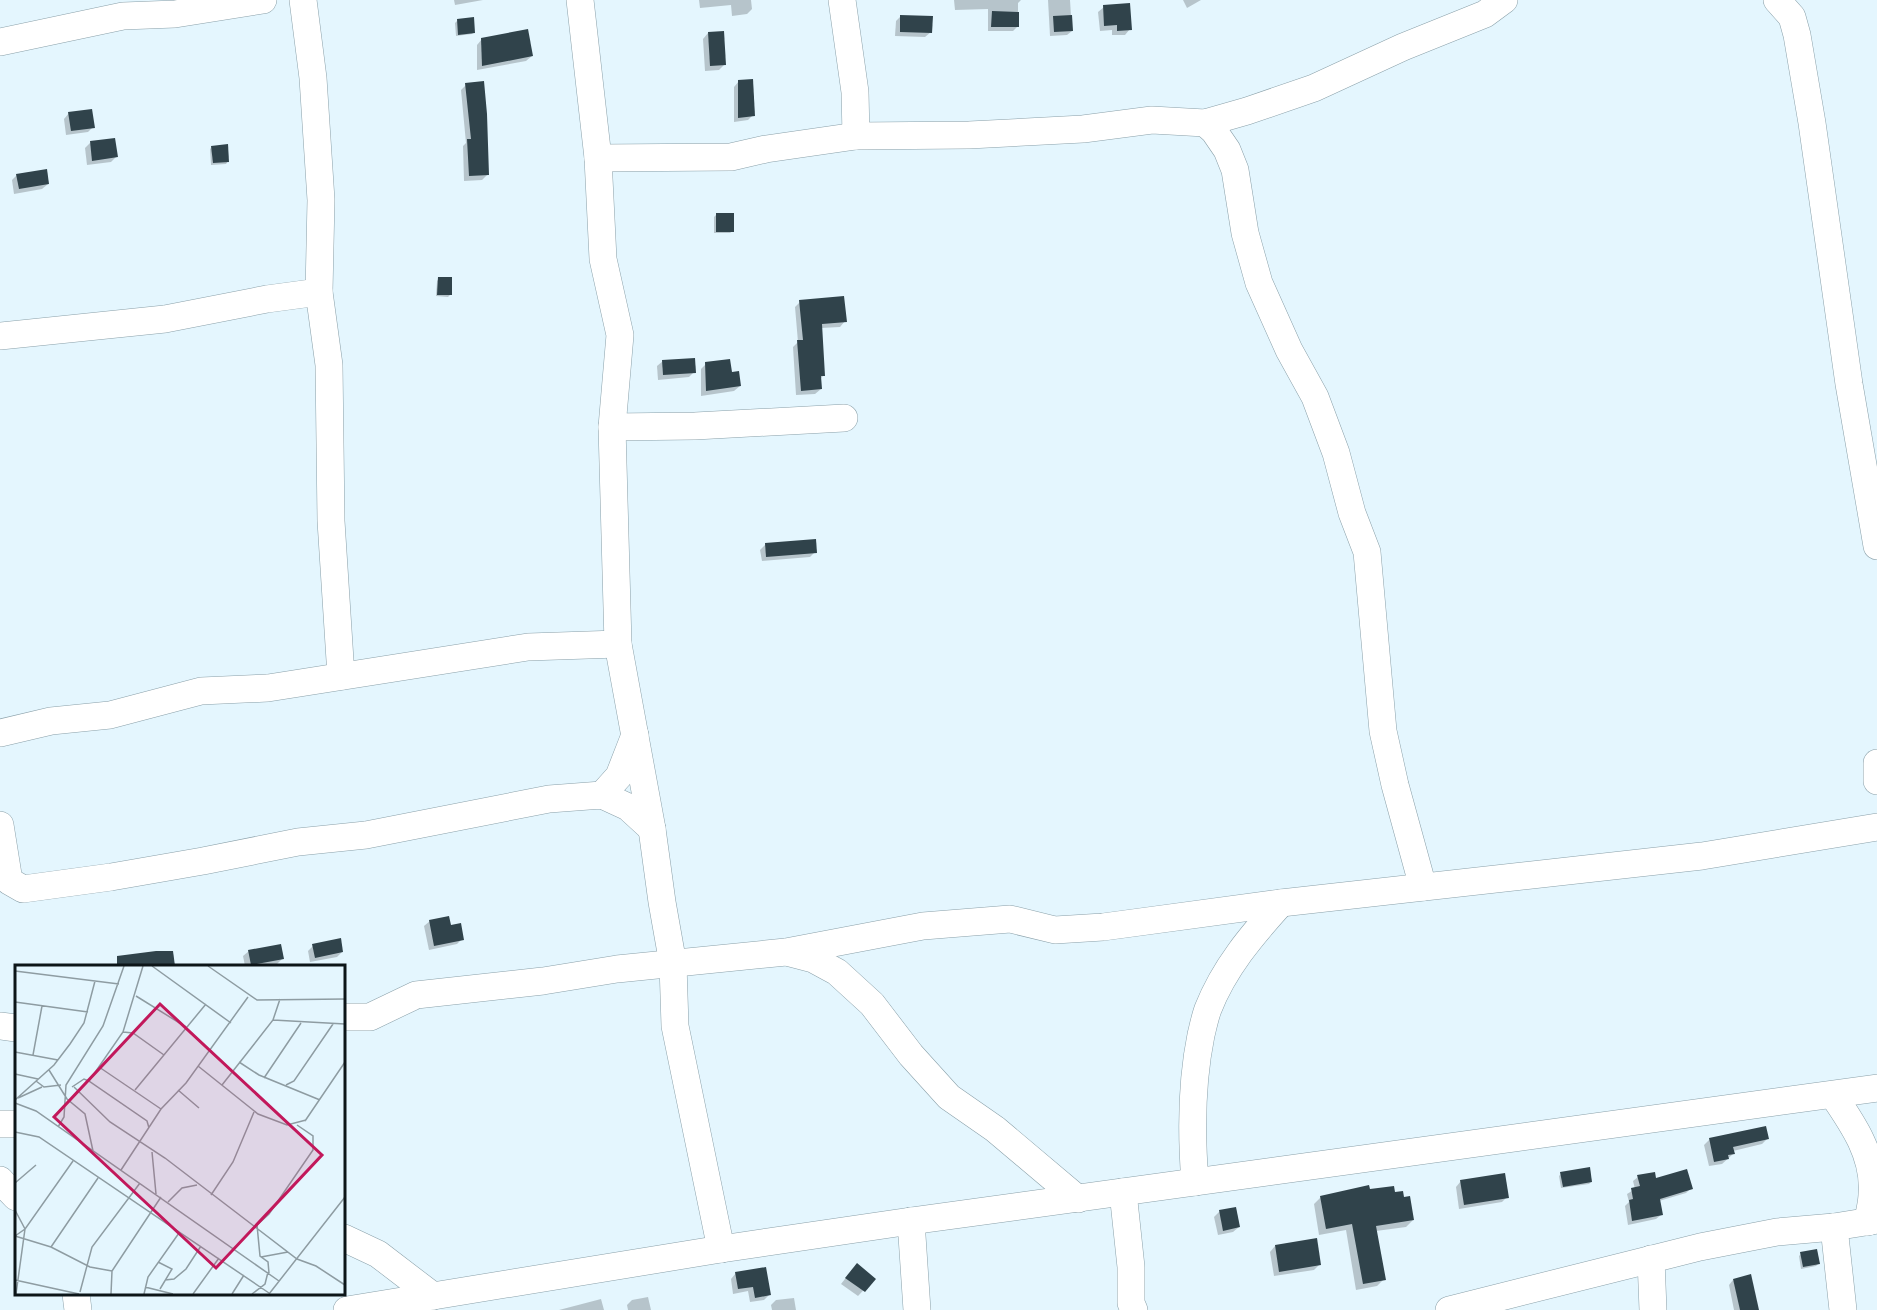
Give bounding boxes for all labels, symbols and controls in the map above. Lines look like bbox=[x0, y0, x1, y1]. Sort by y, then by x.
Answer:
inset map bbox=[15, 965, 345, 1295]

